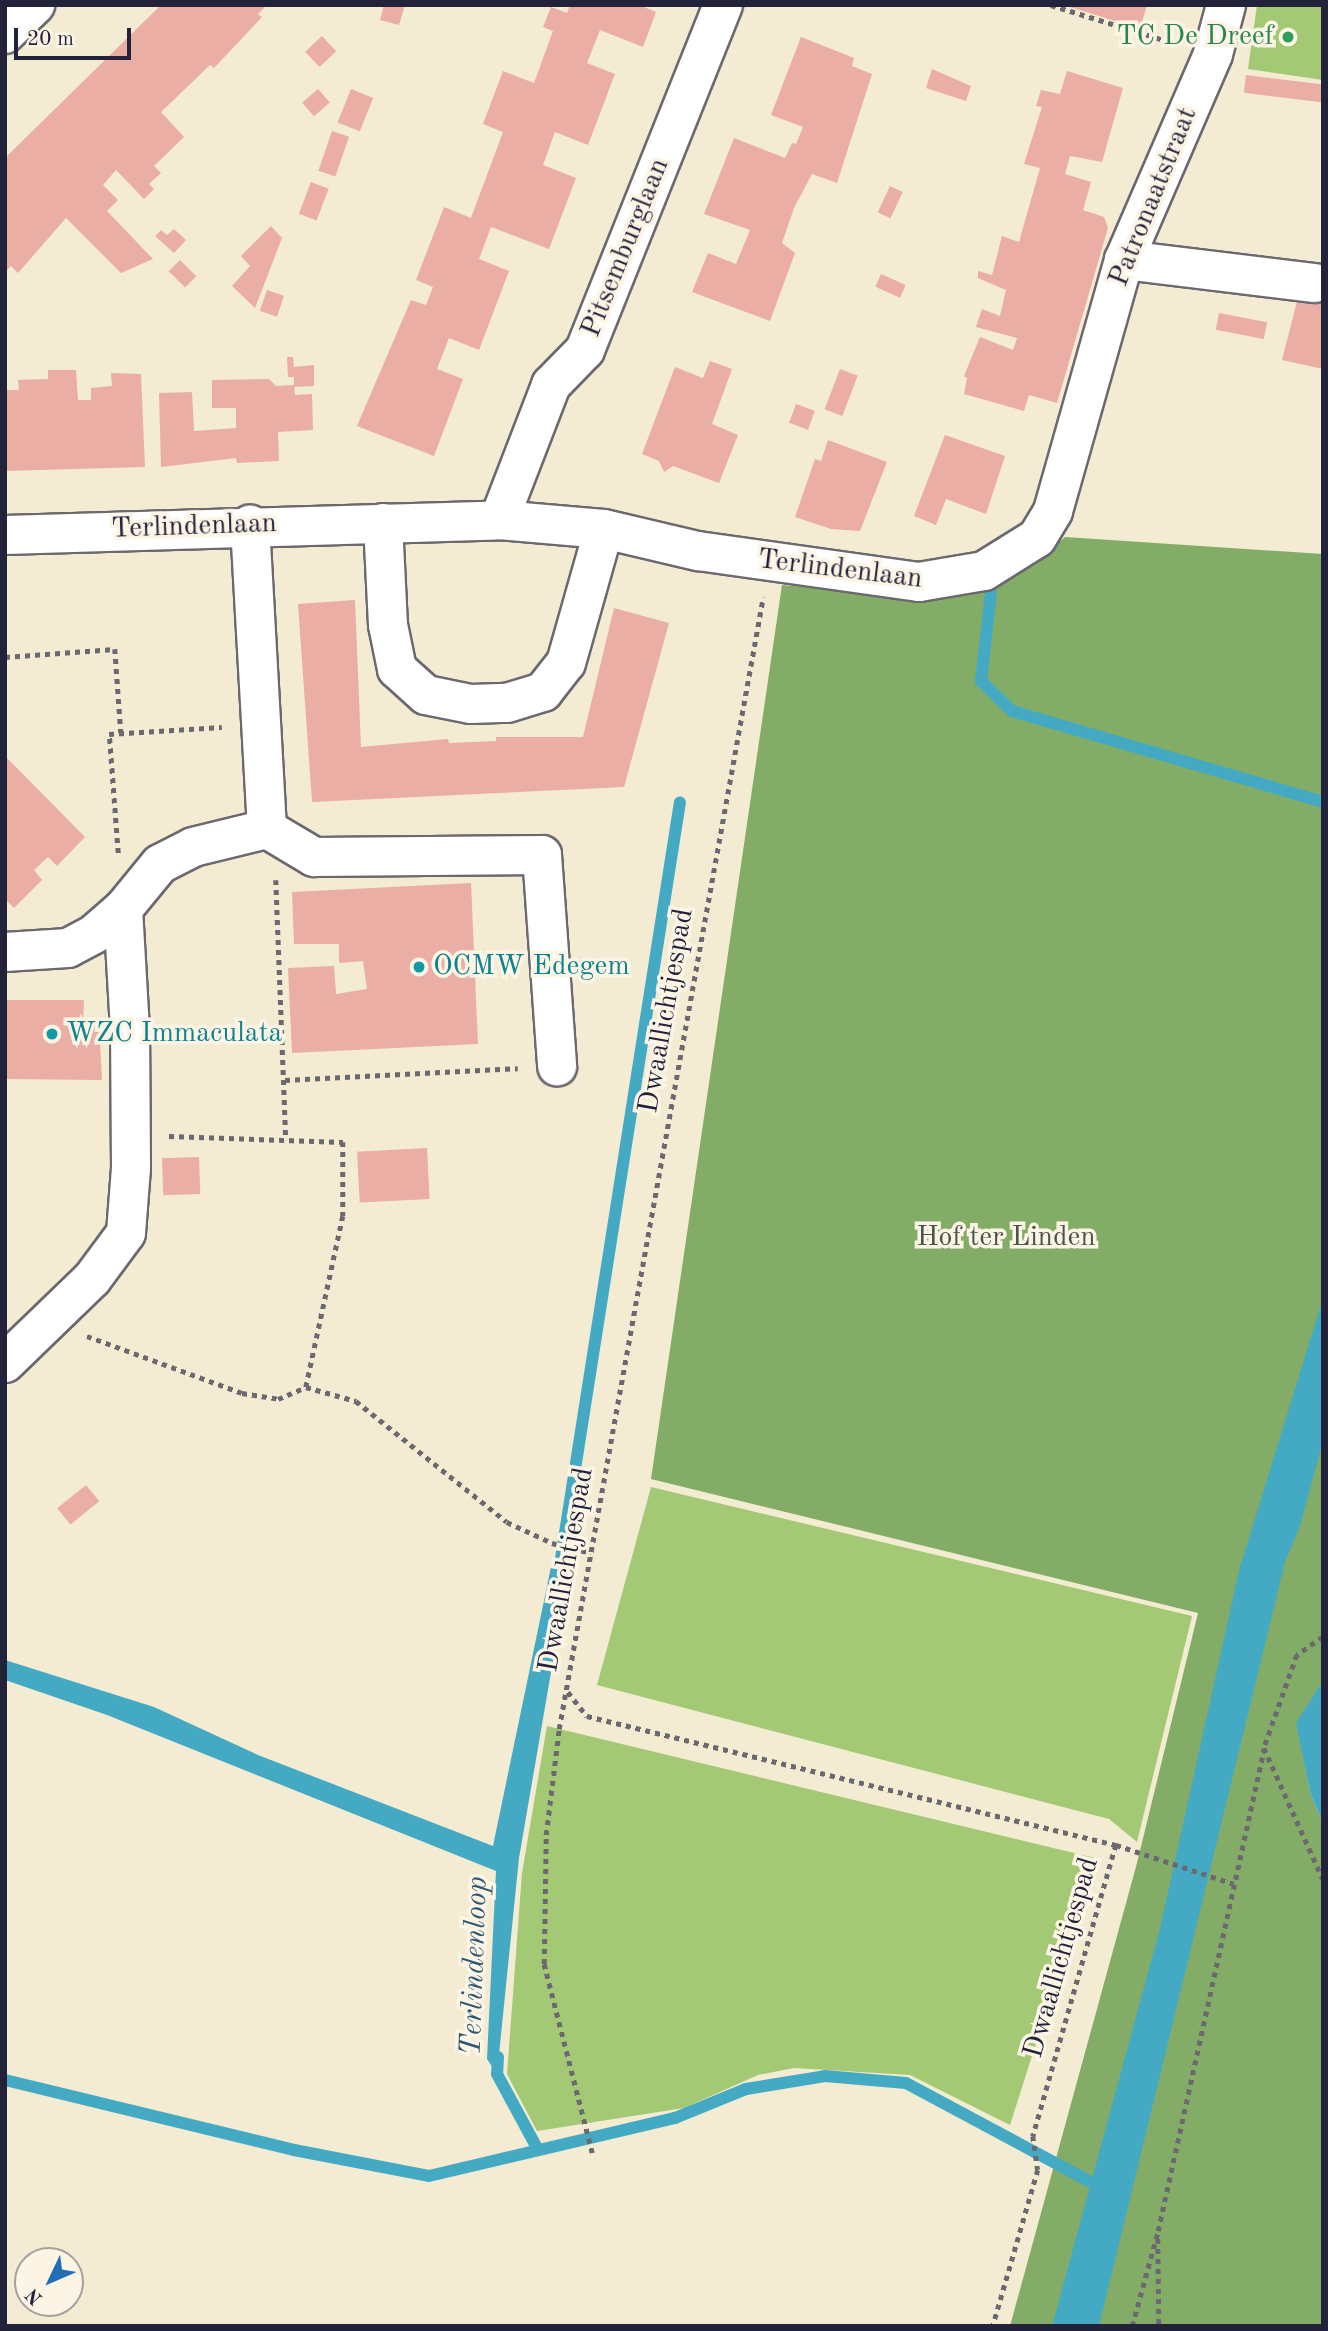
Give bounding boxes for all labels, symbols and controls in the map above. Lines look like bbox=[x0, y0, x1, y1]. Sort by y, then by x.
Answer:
scale bar bbox=[18, 14, 135, 58]
place label: TC De Dreef bbox=[1117, 20, 1274, 54]
text: 20 m bbox=[27, 29, 74, 50]
marker: TC De Dreef bbox=[1280, 29, 1296, 45]
street label: Patronaatstraat bbox=[1103, 102, 1205, 292]
street label: Pitsemburglaan bbox=[575, 154, 677, 342]
street label: Terlindenlaan bbox=[111, 507, 277, 547]
street label: Terlindenlaan bbox=[756, 543, 924, 597]
street label: Dwaallichtjespad bbox=[632, 906, 702, 1116]
place label: OCMW Edegem bbox=[433, 950, 630, 984]
marker: OCMW Edegem bbox=[411, 959, 427, 975]
place label: WZC Immaculata bbox=[66, 1017, 282, 1051]
marker: WZC Immaculata bbox=[44, 1026, 60, 1042]
park label: Hof ter Linden bbox=[916, 1221, 1096, 1255]
street label: Dwaallichtjespad bbox=[532, 1465, 602, 1675]
street label: Dwaallichtjespad bbox=[1017, 1854, 1107, 2062]
water label: Terlindenloop bbox=[454, 1876, 496, 2056]
north arrow bbox=[14, 2247, 84, 2317]
text: N bbox=[23, 2284, 47, 2307]

